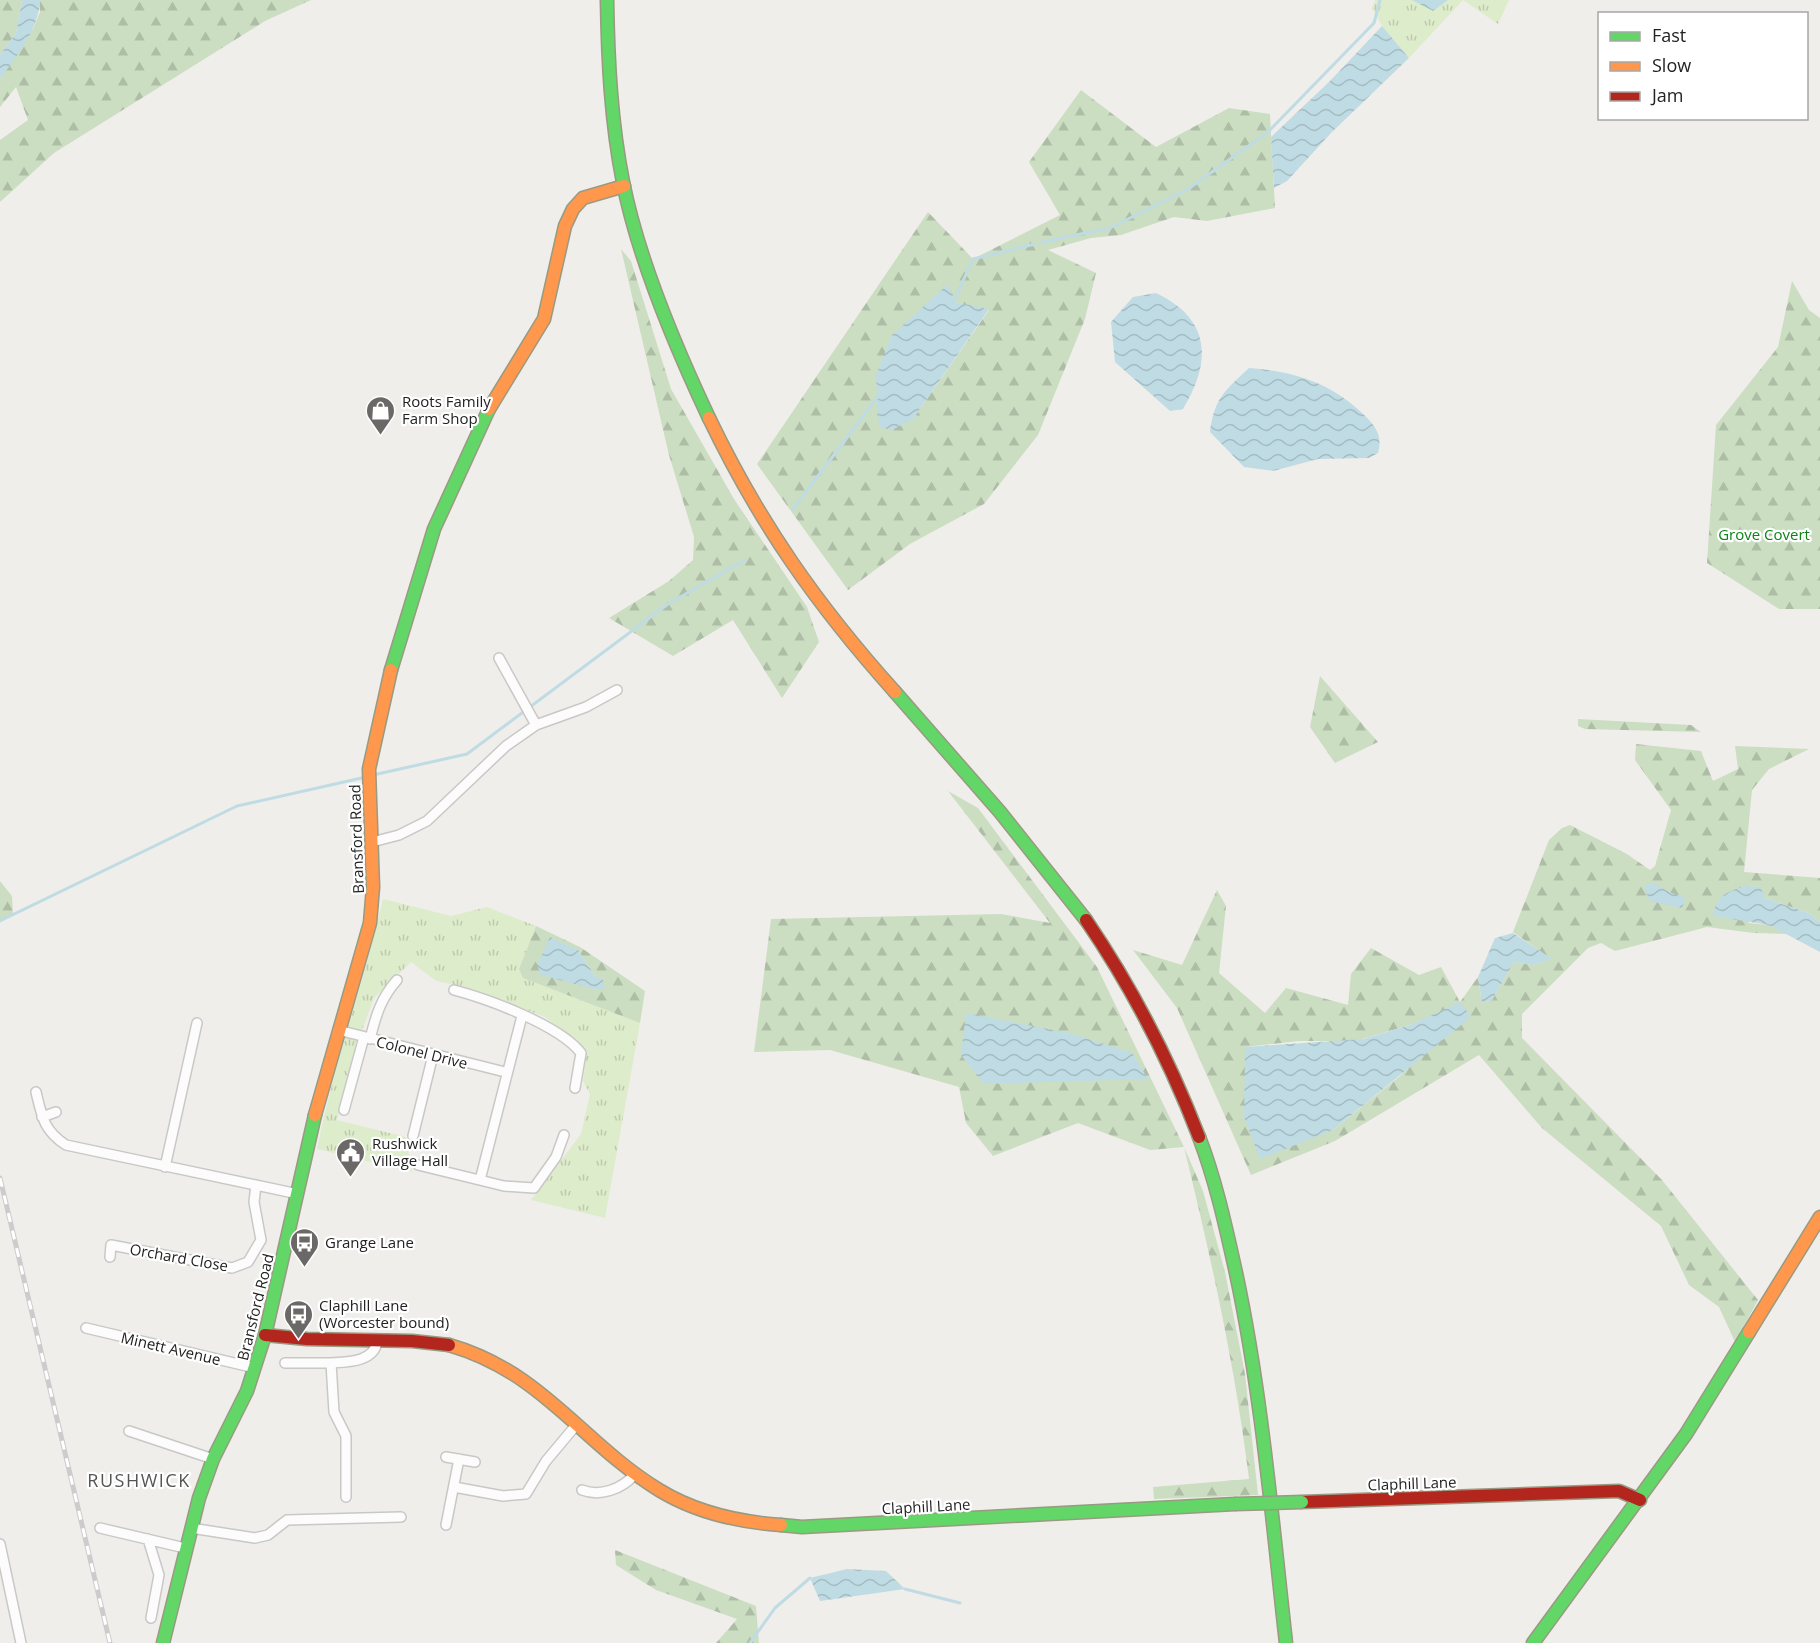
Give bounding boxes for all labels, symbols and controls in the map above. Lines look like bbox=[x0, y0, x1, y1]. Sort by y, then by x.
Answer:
legend bbox=[1598, 12, 1808, 120]
text: Fast bbox=[1652, 23, 1686, 47]
text: Slow bbox=[1652, 53, 1691, 77]
text: Jam bbox=[1650, 83, 1684, 107]
place label: Roots Family Farm Shop bbox=[402, 391, 491, 428]
shop icon: Roots Family Farm Shop bbox=[365, 394, 397, 436]
park label: Grove Covert bbox=[1718, 524, 1810, 544]
street label: Bransford Road bbox=[344, 784, 368, 894]
street label: Colonel Drive bbox=[374, 1031, 470, 1073]
place label: Rushwick Village Hall bbox=[372, 1133, 448, 1170]
public building icon: Rushwick Village Hall bbox=[335, 1136, 367, 1178]
bus stop icon: Grange Lane bbox=[288, 1226, 320, 1268]
place label: Grange Lane bbox=[325, 1232, 414, 1252]
street label: Orchard Close bbox=[128, 1239, 230, 1275]
street label: Bransford Road bbox=[232, 1251, 278, 1363]
place label: Claphill Lane (Worcester bound) bbox=[319, 1295, 449, 1332]
bus stop icon: Claphill Lane (Worcester bound) bbox=[282, 1298, 314, 1340]
street label: Minett Avenue bbox=[119, 1327, 223, 1369]
district label: RUSHWICK bbox=[87, 1468, 191, 1492]
street label: Claphill Lane bbox=[1367, 1471, 1457, 1495]
street label: Claphill Lane bbox=[881, 1494, 971, 1518]

